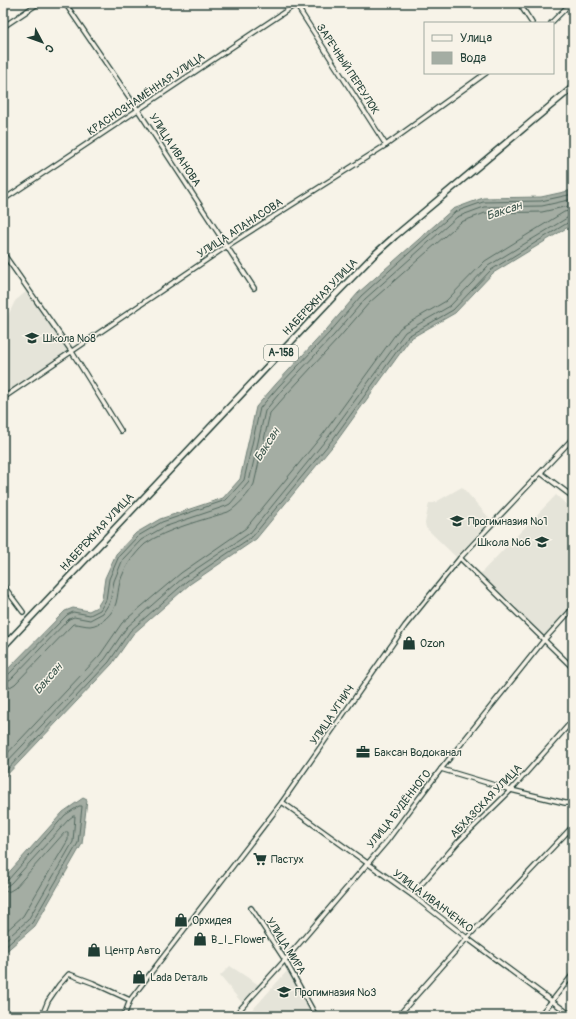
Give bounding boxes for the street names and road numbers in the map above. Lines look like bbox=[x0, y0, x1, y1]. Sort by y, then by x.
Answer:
street label: ЗАРЕЧНЫЙ ПЕРЕУЛОК bbox=[314, 21, 382, 117]
street label: КРАСНОЗНАМЁННАЯ УЛИЦА bbox=[85, 50, 207, 138]
street label: УЛИЦА ИВАНОВА bbox=[147, 111, 203, 189]
street label: УЛИЦА АПАНАСОВА bbox=[195, 196, 285, 260]
street label: НАБЕРЕЖНАЯ УЛИЦА bbox=[280, 256, 360, 338]
road number: А-158 bbox=[264, 345, 298, 361]
street label: НАБЕРЕЖНАЯ УЛИЦА bbox=[58, 490, 136, 574]
street label: УЛИЦА УГНИЧ bbox=[307, 682, 357, 747]
street label: АБХАЗСКАЯ УЛИЦА bbox=[448, 762, 524, 840]
street label: УЛИЦА БУДЁННОГО bbox=[364, 767, 434, 851]
street label: УЛИЦА ИВАНЧЕНКО bbox=[390, 867, 476, 935]
street label: УЛИЦА МИРА bbox=[263, 915, 309, 977]

